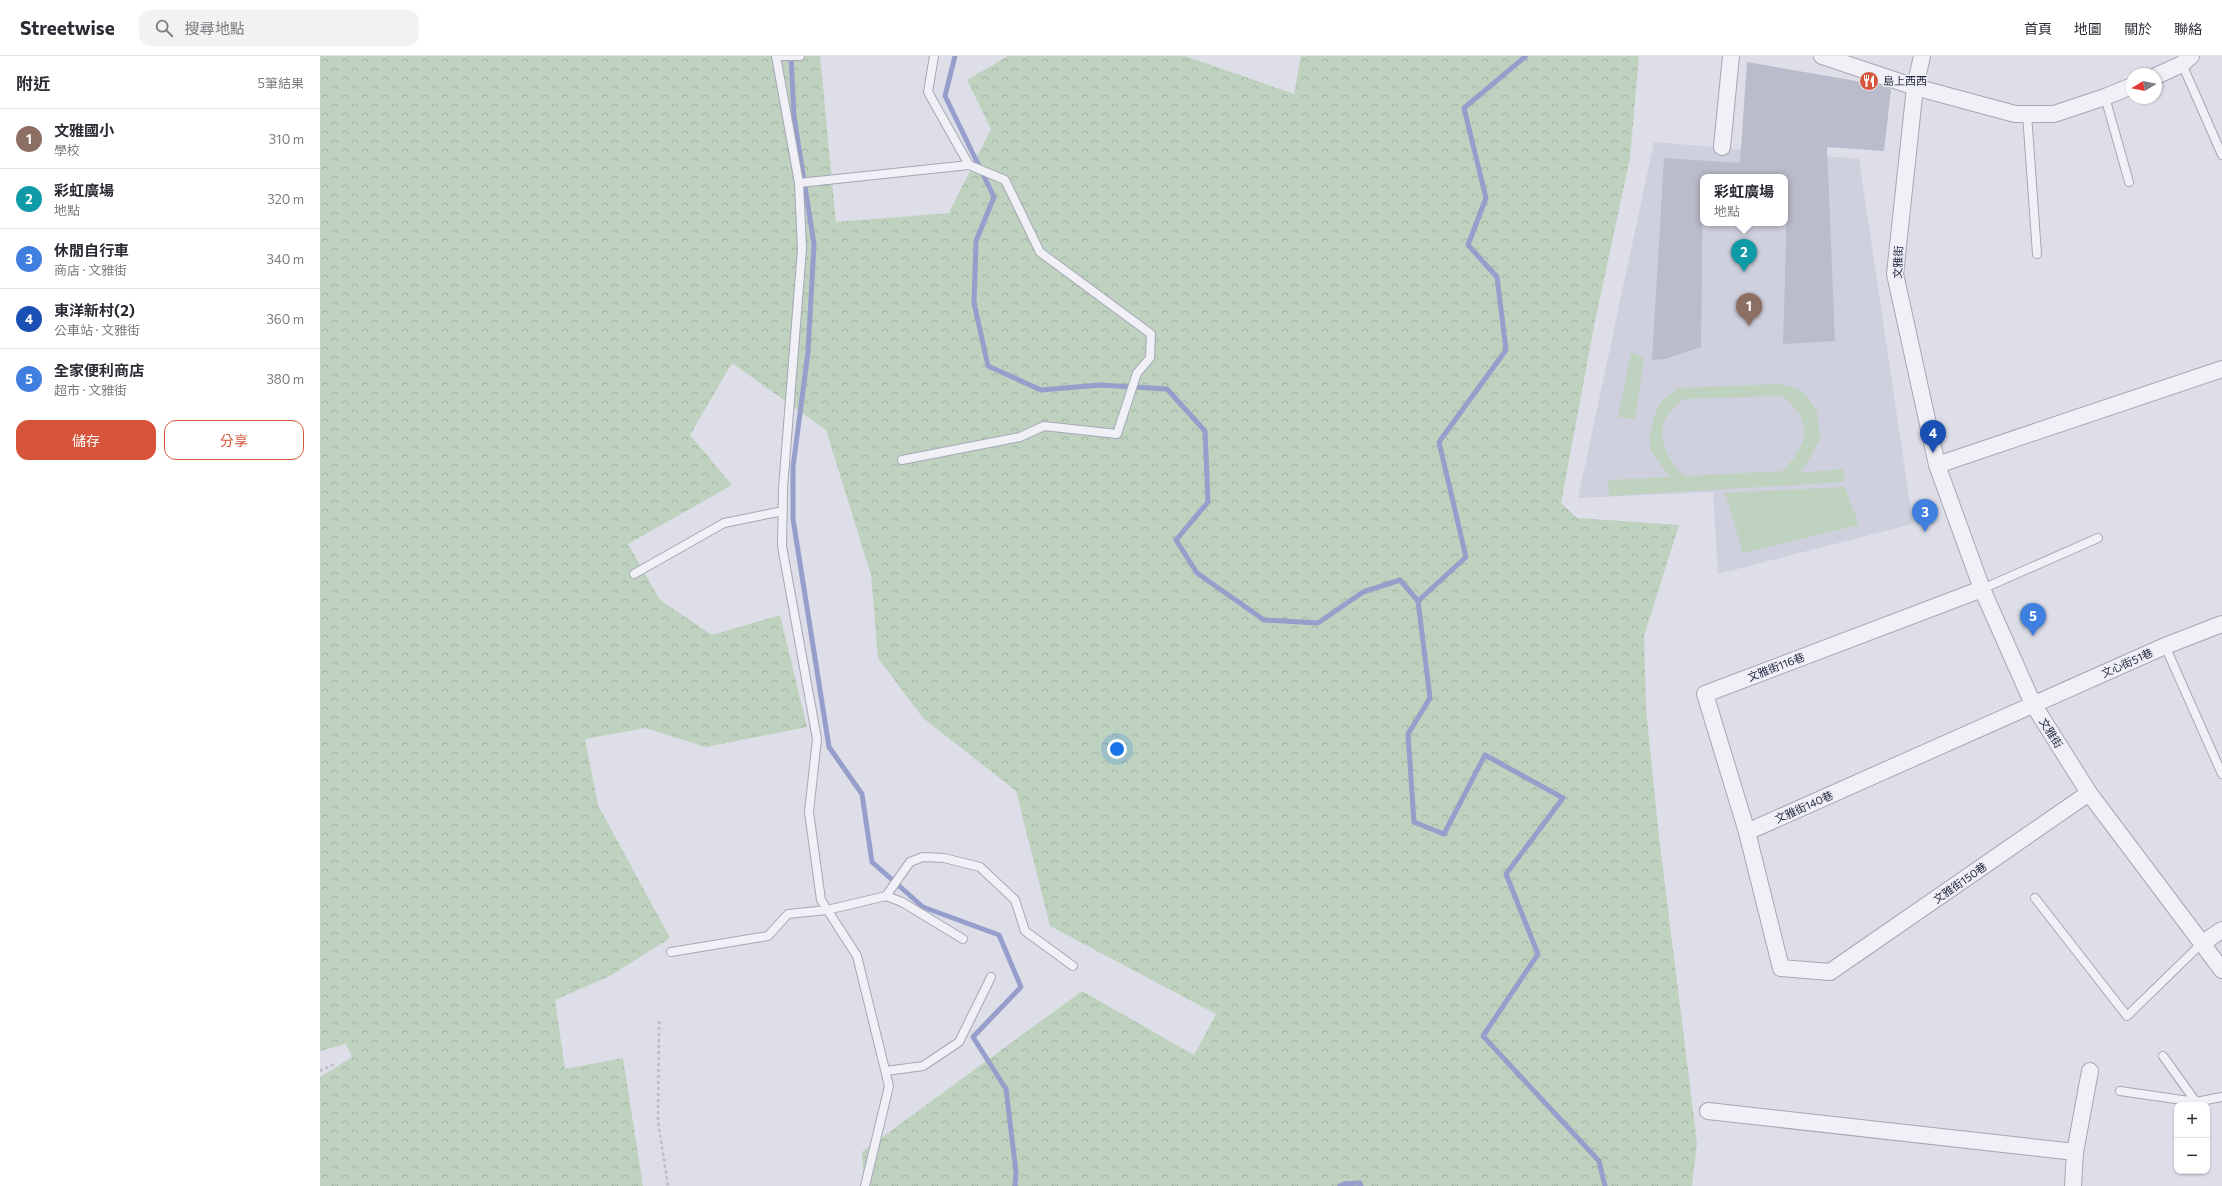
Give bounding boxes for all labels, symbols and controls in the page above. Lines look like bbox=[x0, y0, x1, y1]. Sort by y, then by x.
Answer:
search box bbox=[139, 10, 419, 46]
text: Streetwise bbox=[20, 16, 115, 39]
icon: search bbox=[153, 17, 175, 39]
text: 搜尋地點 bbox=[185, 19, 245, 37]
text: 首頁 bbox=[2024, 20, 2052, 37]
text: 地圖 bbox=[2074, 20, 2102, 37]
text: 關於 bbox=[2124, 20, 2152, 37]
text: 聯絡 bbox=[2174, 20, 2202, 37]
north arrow bbox=[2126, 68, 2162, 104]
restaurant icon: 島上西西 bbox=[1858, 70, 1880, 92]
text: 附近 bbox=[16, 73, 50, 94]
place label: 島上西西 bbox=[1883, 74, 1927, 87]
text: 5筆結果 bbox=[258, 75, 304, 91]
text: 文雅國小 bbox=[54, 121, 114, 139]
text: 1 bbox=[26, 131, 32, 147]
text: 310 m bbox=[269, 131, 304, 147]
text: 學校 bbox=[54, 142, 80, 158]
popup bbox=[1700, 174, 1788, 226]
text: 彩虹廣場 bbox=[54, 181, 114, 199]
text: 彩虹廣場 bbox=[1714, 182, 1774, 200]
text: 2 bbox=[25, 191, 33, 207]
text: 320 m bbox=[267, 191, 304, 207]
text: 地點 bbox=[54, 202, 80, 218]
text: 地點 bbox=[1714, 203, 1740, 219]
pin: 2 bbox=[1731, 239, 1757, 272]
text: 休閒自行車 bbox=[54, 241, 129, 259]
street label: 文雅街 bbox=[1890, 245, 1905, 279]
text: 3 bbox=[25, 251, 33, 267]
text: 340 m bbox=[266, 251, 304, 267]
text: 商店 · 文雅街 bbox=[54, 262, 127, 278]
pin: 1 bbox=[1736, 293, 1762, 326]
text: 東洋新村(2) bbox=[54, 301, 135, 319]
text: 4 bbox=[25, 311, 33, 327]
text: 360 m bbox=[266, 311, 304, 327]
text: 公車站 · 文雅街 bbox=[54, 322, 140, 338]
text: 全家便利商店 bbox=[54, 361, 144, 379]
text: 5 bbox=[25, 371, 33, 387]
text: 380 m bbox=[266, 371, 304, 387]
text: 超市 · 文雅街 bbox=[54, 382, 127, 398]
button: 儲存 bbox=[16, 420, 156, 460]
button: 分享 bbox=[164, 420, 304, 460]
pin: 4 bbox=[1920, 420, 1946, 453]
pin: 3 bbox=[1912, 499, 1938, 532]
pin: 5 bbox=[2020, 603, 2046, 636]
street label: 文心街51巷 bbox=[2099, 645, 2155, 680]
street label: 文雅街116巷 bbox=[1745, 650, 1806, 683]
street label: 文雅街 bbox=[2037, 715, 2066, 750]
your location bbox=[1107, 739, 1127, 759]
street label: 文雅街140巷 bbox=[1773, 788, 1835, 825]
street label: 文雅街150巷 bbox=[1931, 859, 1989, 906]
map controls bbox=[2174, 1102, 2210, 1174]
button: + bbox=[2174, 1102, 2210, 1138]
button: − bbox=[2174, 1138, 2210, 1174]

